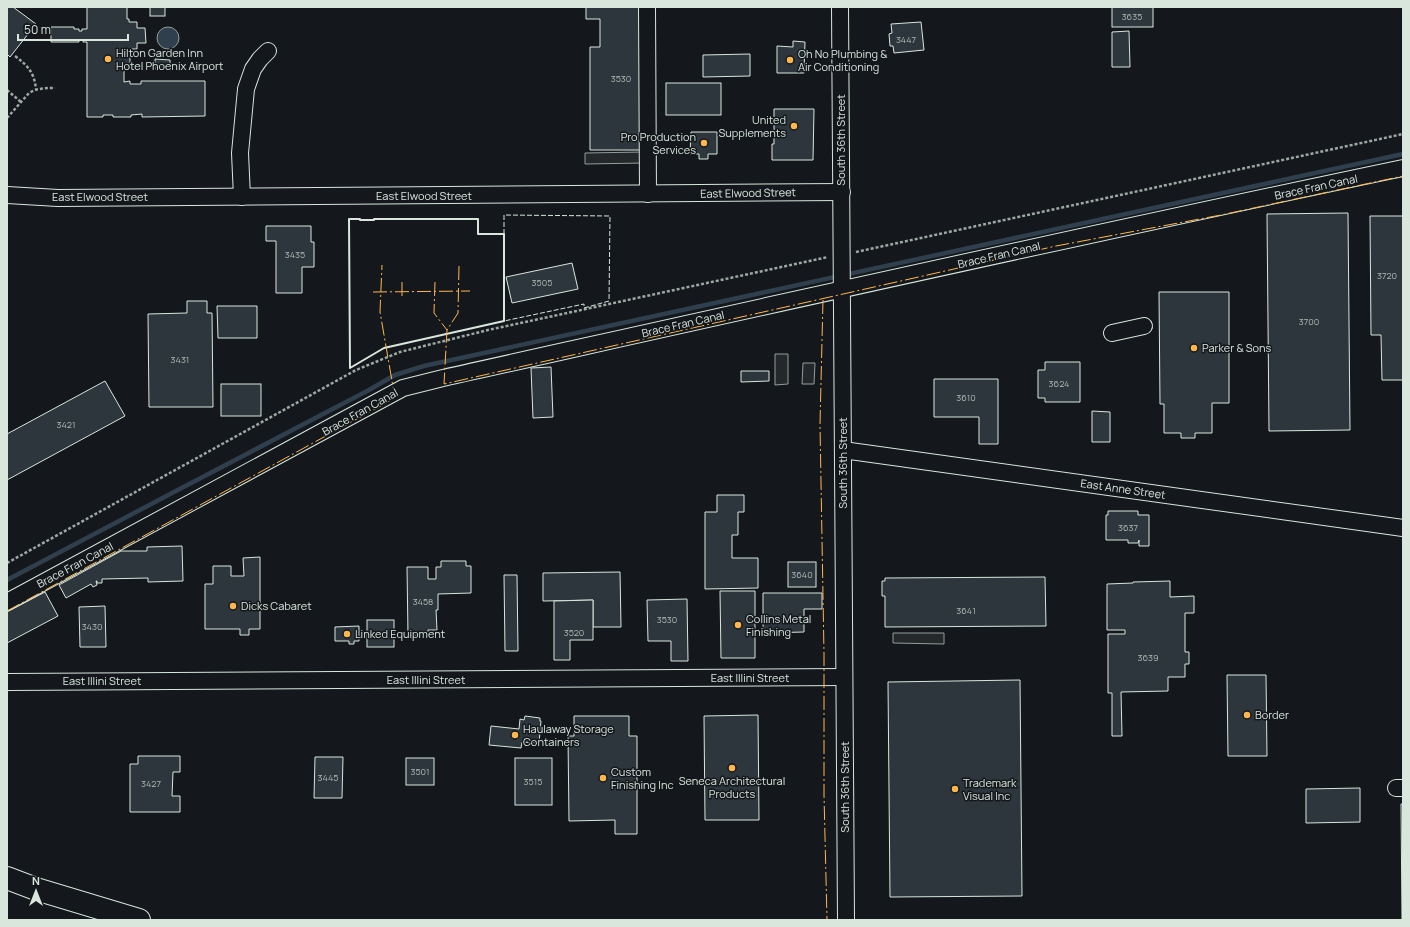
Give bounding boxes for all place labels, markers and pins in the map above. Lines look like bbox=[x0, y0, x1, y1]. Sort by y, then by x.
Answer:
place label: Hilton Garden Inn Hotel Phoenix Airport bbox=[116, 45, 223, 73]
place label: Oh No Plumbing & Air Conditioning bbox=[798, 46, 888, 74]
marker: Hilton Garden Inn Hotel Phoenix Airport bbox=[103, 54, 113, 64]
marker: Oh No Plumbing & Air Conditioning bbox=[785, 55, 795, 65]
place label: United Supplements bbox=[719, 112, 786, 140]
marker: United Supplements bbox=[789, 121, 799, 131]
place label: Pro Production Services bbox=[621, 129, 696, 157]
marker: Pro Production Services bbox=[699, 138, 709, 148]
place label: Parker & Sons bbox=[1202, 340, 1272, 355]
marker: Parker & Sons bbox=[1189, 343, 1199, 353]
place label: Dicks Cabaret bbox=[241, 598, 312, 613]
marker: Dicks Cabaret bbox=[228, 601, 238, 611]
place label: Collins Metal Finishing bbox=[746, 611, 811, 639]
marker: Collins Metal Finishing bbox=[733, 620, 743, 630]
place label: Linked Equipment bbox=[355, 626, 445, 641]
marker: Linked Equipment bbox=[342, 629, 352, 639]
place label: Border bbox=[1255, 707, 1289, 722]
marker: Border bbox=[1242, 710, 1252, 720]
place label: Haulaway Storage Containers bbox=[523, 721, 614, 749]
marker: Haulaway Storage Containers bbox=[510, 730, 520, 740]
marker: Seneca Architectural Products bbox=[727, 763, 737, 773]
place label: Custom Finishing Inc bbox=[611, 764, 674, 792]
marker: Custom Finishing Inc bbox=[598, 773, 608, 783]
place label: Seneca Architectural Products bbox=[679, 773, 785, 801]
place label: Trademark Visual Inc bbox=[963, 775, 1017, 803]
marker: Trademark Visual Inc bbox=[950, 784, 960, 794]

